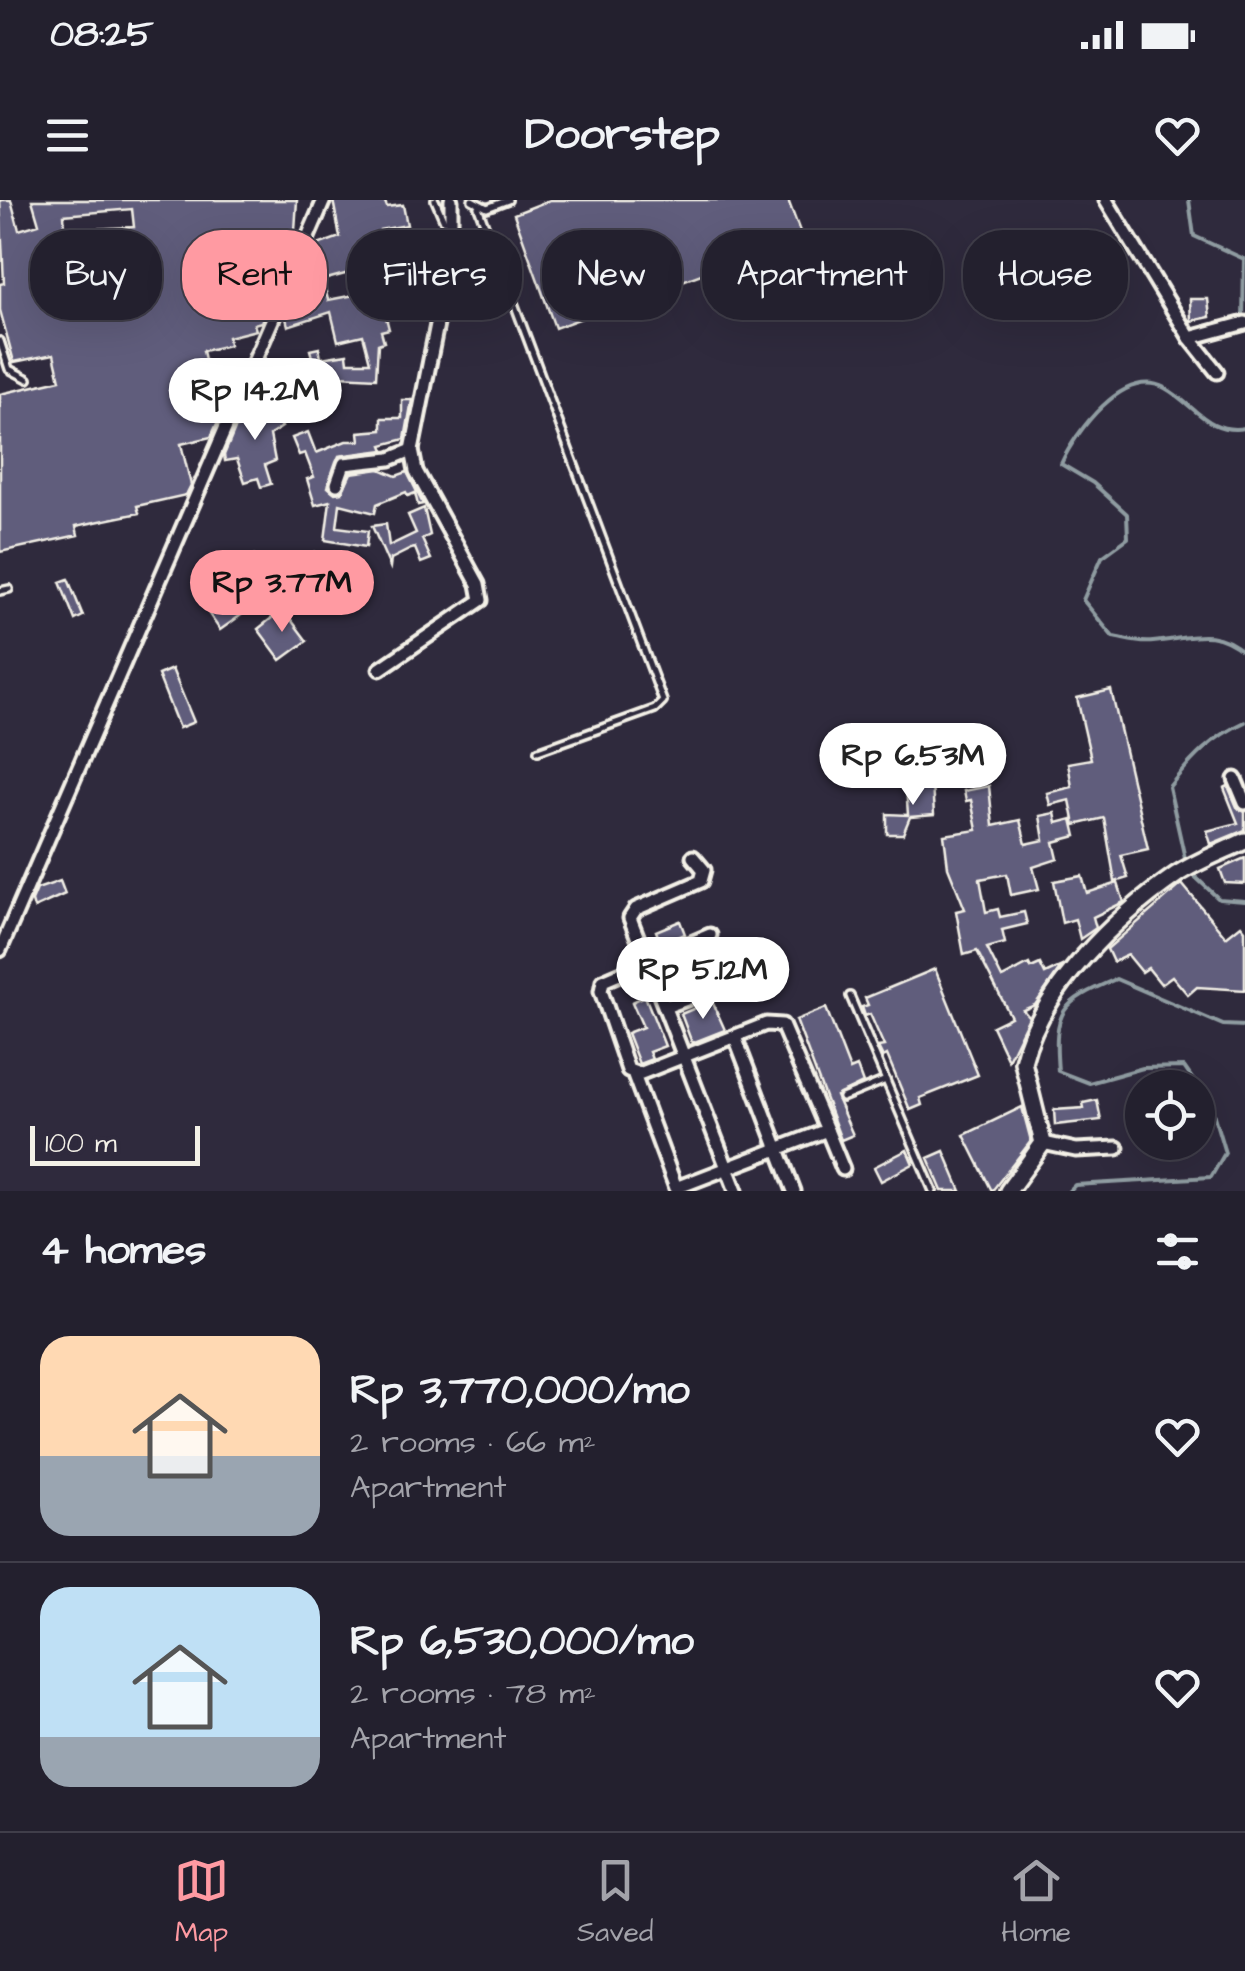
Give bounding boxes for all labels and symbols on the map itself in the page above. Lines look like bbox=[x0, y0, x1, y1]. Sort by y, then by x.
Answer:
pin: Rp 14.2M bbox=[152, 358, 358, 443]
pin: Rp 3.77M bbox=[179, 550, 385, 635]
pin: Rp 6.53M bbox=[810, 723, 1016, 808]
pin: Rp 5.12M bbox=[600, 937, 806, 1022]
scale bar bbox=[30, 1121, 200, 1166]

